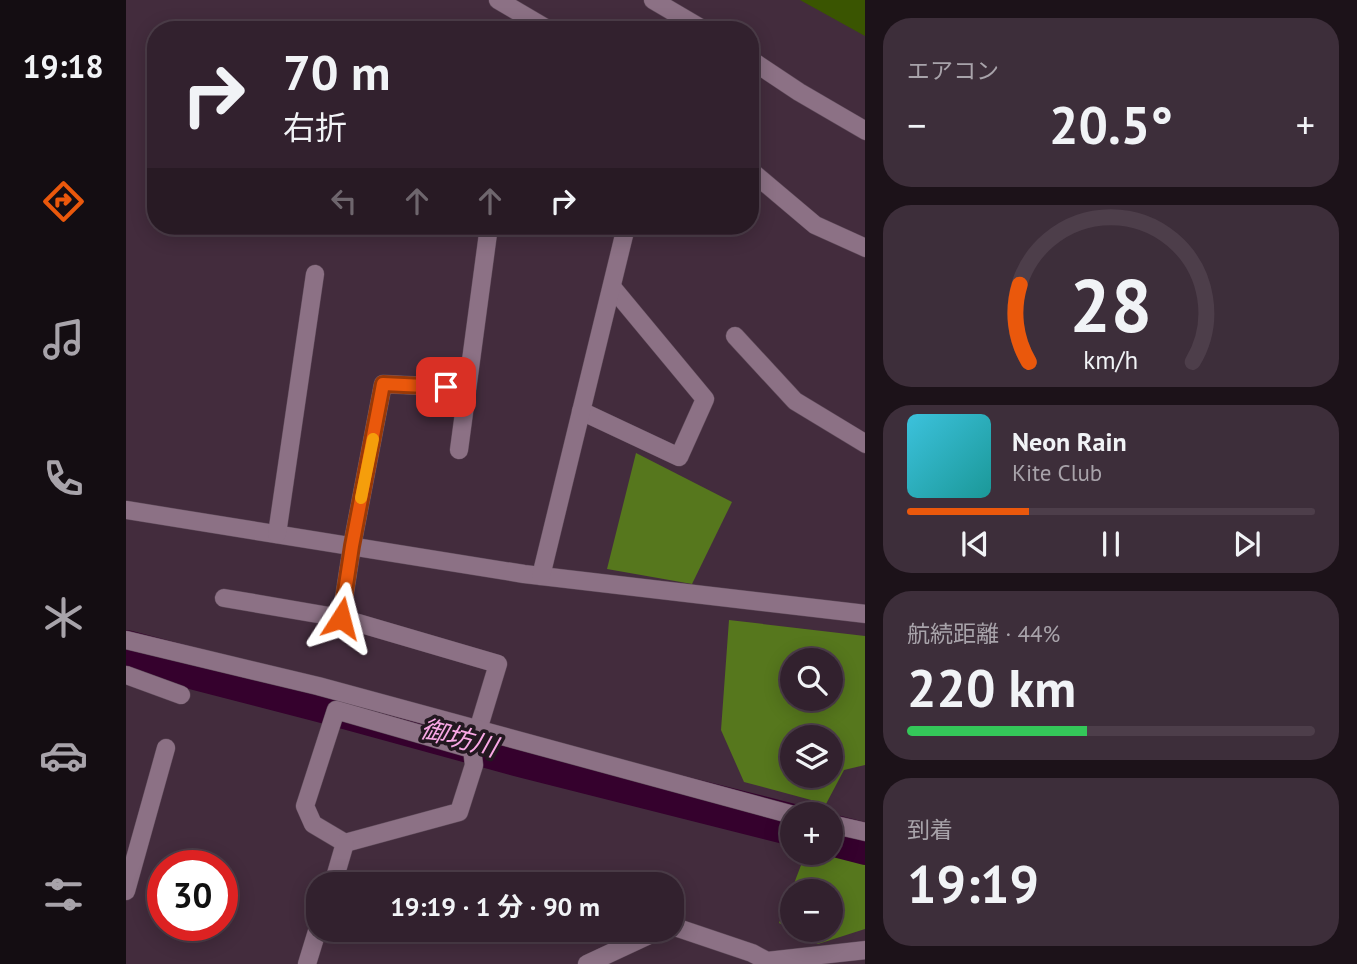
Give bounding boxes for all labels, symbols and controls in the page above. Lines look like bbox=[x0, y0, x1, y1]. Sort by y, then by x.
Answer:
text: 70 m bbox=[283, 40, 390, 104]
text: 19:18 bbox=[22, 45, 104, 87]
icon: right bbox=[168, 49, 259, 140]
text: エアコン bbox=[907, 56, 999, 85]
text: 20.5° bbox=[1049, 91, 1173, 158]
text: − bbox=[907, 100, 926, 149]
text: + bbox=[1296, 100, 1315, 149]
text: 右折 bbox=[283, 106, 347, 148]
icon: directions bbox=[39, 177, 88, 226]
icon: left bbox=[325, 182, 363, 220]
icon: ahead bbox=[398, 182, 436, 220]
icon: ahead bbox=[471, 182, 509, 220]
icon: right bbox=[544, 182, 582, 220]
text: 28 bbox=[1070, 258, 1152, 352]
icon: music bbox=[39, 315, 88, 364]
text: km/h bbox=[1084, 343, 1138, 375]
pin bbox=[416, 357, 476, 417]
icon: arrive bbox=[427, 368, 465, 406]
text: Neon Rain bbox=[1012, 425, 1127, 458]
icon: phone bbox=[39, 454, 88, 503]
text: Kite Club bbox=[1012, 458, 1102, 487]
icon: previous bbox=[956, 525, 994, 563]
icon: pause bbox=[1092, 525, 1130, 563]
icon: next bbox=[1228, 525, 1266, 563]
position arrow bbox=[304, 581, 378, 655]
icon: climate bbox=[39, 593, 88, 642]
text: 航続距離 · 44% bbox=[907, 619, 1060, 648]
map controls bbox=[780, 648, 843, 942]
button: search bbox=[780, 648, 843, 711]
text: 220 km bbox=[907, 654, 1076, 721]
water label: 御坊川 bbox=[417, 711, 504, 764]
button: layers bbox=[780, 725, 843, 788]
icon: car bbox=[39, 731, 88, 780]
button: + bbox=[780, 802, 843, 865]
text: 到着 bbox=[907, 815, 953, 844]
speed limit sign: 30 bbox=[147, 850, 238, 941]
text: 19:19 bbox=[907, 850, 1039, 917]
icon: filters bbox=[39, 870, 88, 919]
button: − bbox=[780, 879, 843, 942]
text: 19:19 · 1 分 · 90 m bbox=[390, 890, 600, 923]

